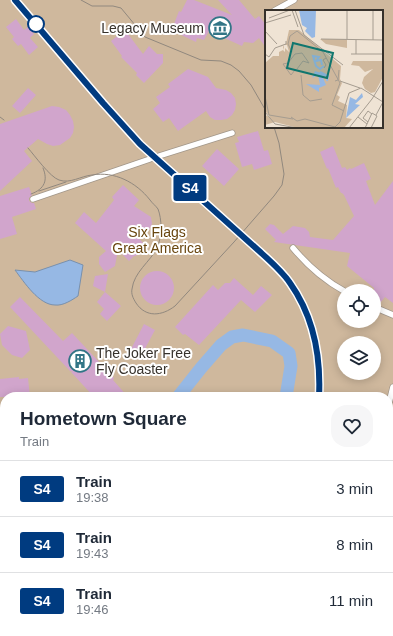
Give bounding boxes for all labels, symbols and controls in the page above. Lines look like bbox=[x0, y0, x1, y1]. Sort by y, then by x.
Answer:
inset map bbox=[265, 10, 383, 128]
unlabelled marker bbox=[27, 15, 45, 33]
museum icon: Legacy Museum bbox=[207, 15, 233, 41]
place label: Legacy Museum bbox=[101, 20, 204, 36]
line badge: S4 bbox=[172, 175, 208, 201]
text: S4 bbox=[181, 180, 199, 196]
park label: Six Flags Great America bbox=[112, 224, 202, 256]
map controls bbox=[337, 284, 381, 380]
button: locate bbox=[337, 284, 381, 328]
button: layers bbox=[337, 336, 381, 380]
place label: The Joker Free Fly Coaster bbox=[96, 345, 191, 377]
building icon: The Joker Free Fly Coaster bbox=[67, 348, 93, 374]
button: heart bbox=[331, 405, 373, 447]
text: Hometown Square bbox=[20, 408, 187, 429]
text: Train bbox=[20, 434, 49, 449]
text: Train bbox=[76, 473, 112, 490]
text: 3 min bbox=[336, 480, 373, 497]
text: S4 bbox=[33, 481, 51, 497]
text: 19:38 bbox=[76, 490, 109, 505]
text: Train bbox=[76, 529, 112, 546]
text: 8 min bbox=[336, 536, 373, 553]
text: S4 bbox=[33, 537, 51, 553]
text: 19:43 bbox=[76, 546, 109, 561]
text: Train bbox=[76, 585, 112, 602]
text: 11 min bbox=[329, 592, 373, 609]
text: S4 bbox=[33, 593, 51, 609]
text: 19:46 bbox=[76, 602, 109, 617]

